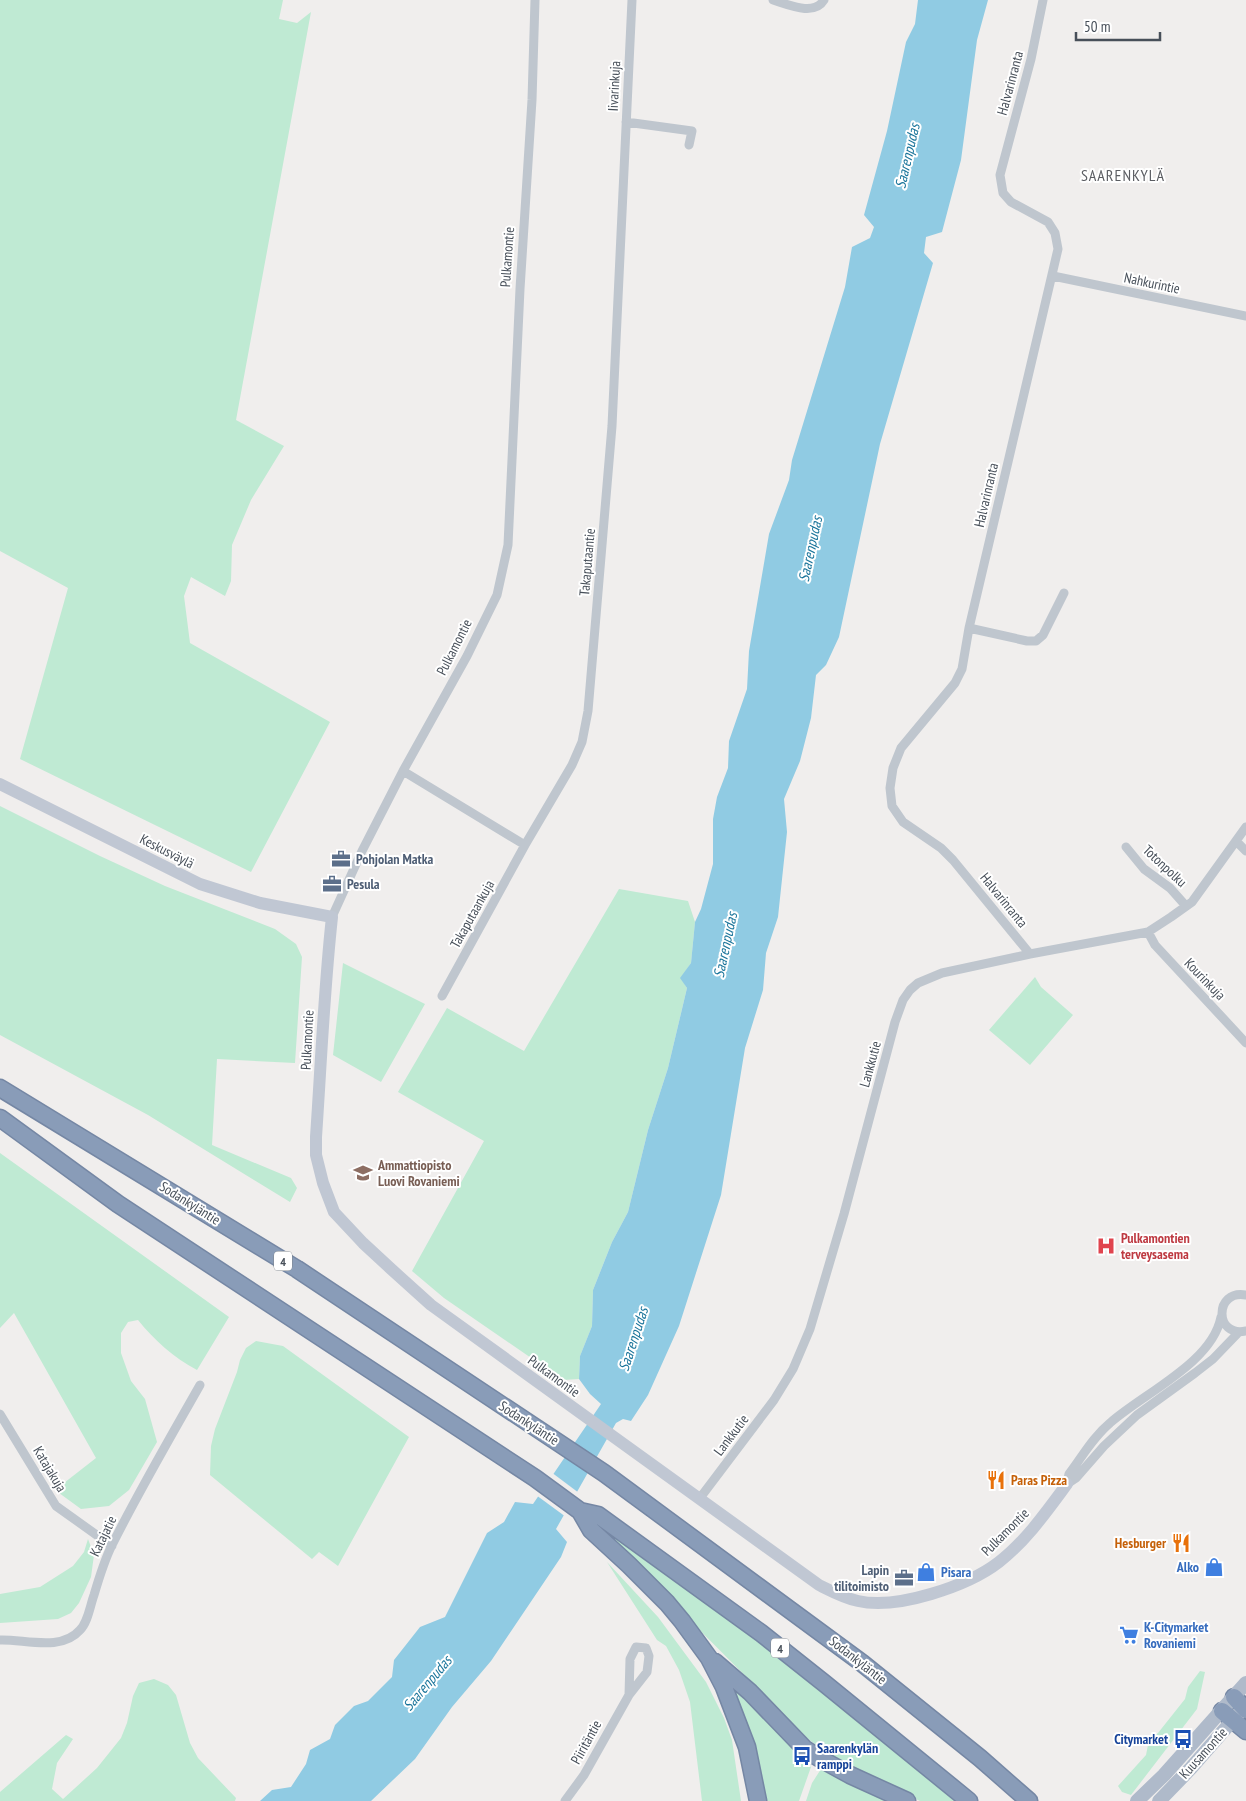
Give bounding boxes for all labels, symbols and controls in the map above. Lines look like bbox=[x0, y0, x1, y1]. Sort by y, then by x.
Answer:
scale bar bbox=[1076, 10, 1160, 42]
text: 50 m bbox=[1084, 17, 1110, 36]
street label: Halvarinranta bbox=[993, 49, 1027, 117]
street label: Iivarinkuja bbox=[604, 60, 624, 112]
water label: Saarenpudas bbox=[890, 120, 924, 190]
district label: SAARENKYLÄ bbox=[1081, 165, 1165, 185]
street label: Pulkamontie bbox=[496, 226, 518, 288]
street label: Nahkurintie bbox=[1122, 268, 1182, 298]
street label: Halvarinranta bbox=[970, 461, 1002, 529]
water label: Saarenpudas bbox=[794, 513, 827, 583]
street label: Takaputaantie bbox=[575, 527, 599, 597]
street label: Pulkamontie bbox=[432, 616, 476, 678]
street label: Keskusväylä bbox=[137, 830, 197, 872]
street label: Totonpolku bbox=[1139, 841, 1191, 891]
office icon: Pohjolan Matka bbox=[330, 848, 352, 870]
place label: Pohjolan Matka bbox=[356, 850, 433, 868]
street label: Halvarinranta bbox=[976, 869, 1032, 931]
office icon: Pesula bbox=[321, 873, 343, 895]
place label: Pesula bbox=[347, 875, 380, 893]
street label: Takaputaankuja bbox=[446, 877, 498, 951]
water label: Saarenpudas bbox=[709, 909, 742, 979]
street label: Kourinkuja bbox=[1181, 954, 1229, 1004]
street label: Pulkamontie bbox=[296, 1009, 318, 1071]
street label: Lankkutie bbox=[855, 1039, 885, 1089]
place label: Ammattiopisto Luovi Rovaniemi bbox=[377, 1156, 460, 1190]
school or university icon: Ammattiopisto Luovi Rovaniemi bbox=[352, 1162, 374, 1184]
street label: Sodankyläntie bbox=[156, 1177, 224, 1229]
place label: Pulkamontien terveysasema bbox=[1121, 1229, 1190, 1263]
hospital icon: Pulkamontien terveysasema bbox=[1095, 1235, 1117, 1257]
road number: 4 bbox=[274, 1252, 292, 1270]
water label: Saarenpudas bbox=[614, 1303, 653, 1373]
street label: Pulkamontie bbox=[524, 1351, 584, 1401]
street label: Sodankyläntie bbox=[495, 1397, 563, 1449]
street label: Lankkutie bbox=[710, 1411, 752, 1459]
street label: Katajakuja bbox=[29, 1443, 71, 1495]
restaurant icon: Paras Pizza bbox=[985, 1469, 1007, 1491]
place label: Paras Pizza bbox=[1011, 1471, 1067, 1489]
street label: Pulkamontie bbox=[977, 1504, 1033, 1560]
street label: Katajatie bbox=[85, 1513, 121, 1559]
restaurant icon: Hesburger bbox=[1170, 1532, 1192, 1554]
place label: Hesburger bbox=[1115, 1534, 1167, 1552]
shop icon: Alko bbox=[1203, 1556, 1225, 1578]
place label: Alko bbox=[1176, 1558, 1199, 1576]
place label: Lapin tilitoimisto bbox=[834, 1561, 889, 1595]
shop icon: Pisara bbox=[915, 1561, 937, 1583]
place label: Pisara bbox=[941, 1563, 972, 1581]
office icon: Lapin tilitoimisto bbox=[893, 1567, 915, 1589]
place label: K-Citymarket Rovaniemi bbox=[1144, 1618, 1208, 1652]
supermarket icon: K-Citymarket Rovaniemi bbox=[1118, 1624, 1140, 1646]
street label: Sodankyläntie bbox=[826, 1632, 891, 1688]
road number: 4 bbox=[771, 1639, 789, 1658]
water label: Saarenpudas bbox=[399, 1650, 457, 1714]
street label: Piiritäntie bbox=[567, 1717, 605, 1767]
street label: Kuusamontie bbox=[1175, 1723, 1231, 1782]
bus stop icon: Citymarket bbox=[1172, 1728, 1194, 1750]
place label: Citymarket bbox=[1114, 1730, 1168, 1748]
place label: Saarenkylän ramppi bbox=[817, 1739, 878, 1773]
bus stop icon: Saarenkylän ramppi bbox=[791, 1745, 813, 1767]

